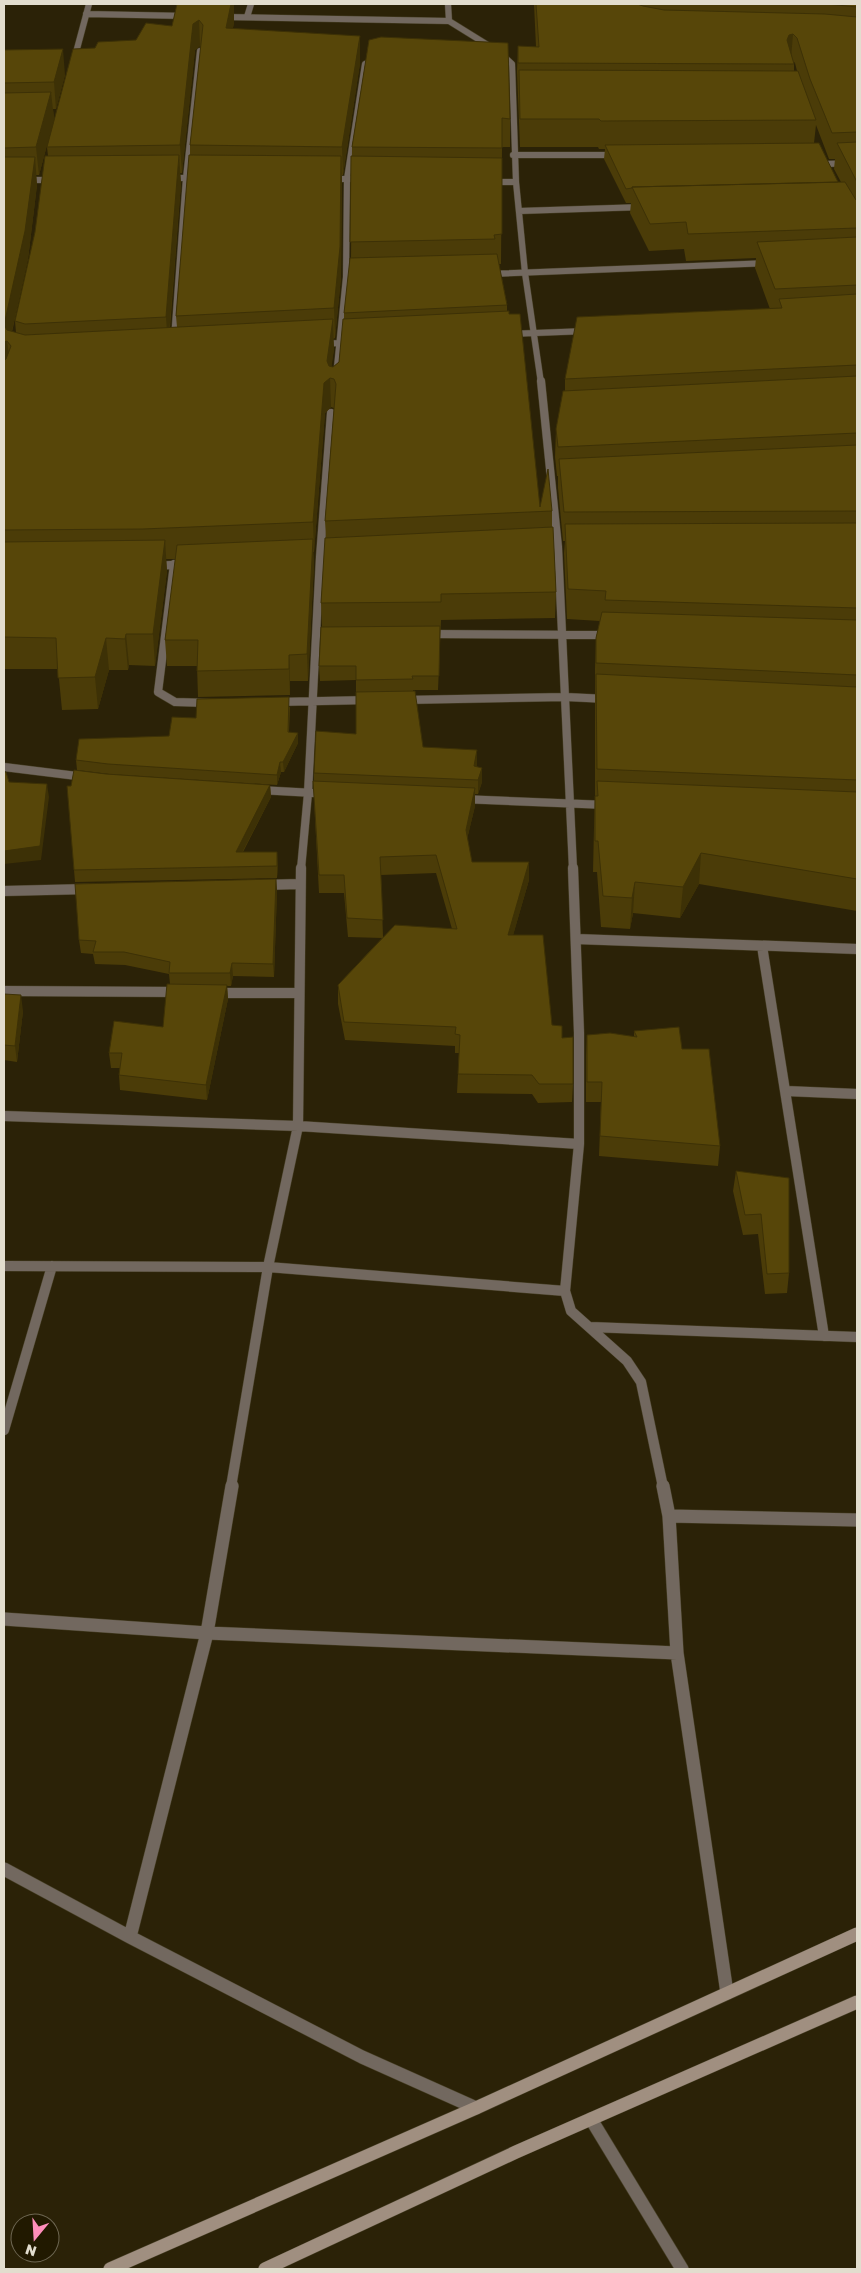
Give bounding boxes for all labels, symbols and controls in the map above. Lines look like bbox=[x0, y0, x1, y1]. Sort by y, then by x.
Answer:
north arrow bbox=[10, 2213, 60, 2263]
text: N bbox=[23, 2241, 39, 2261]

